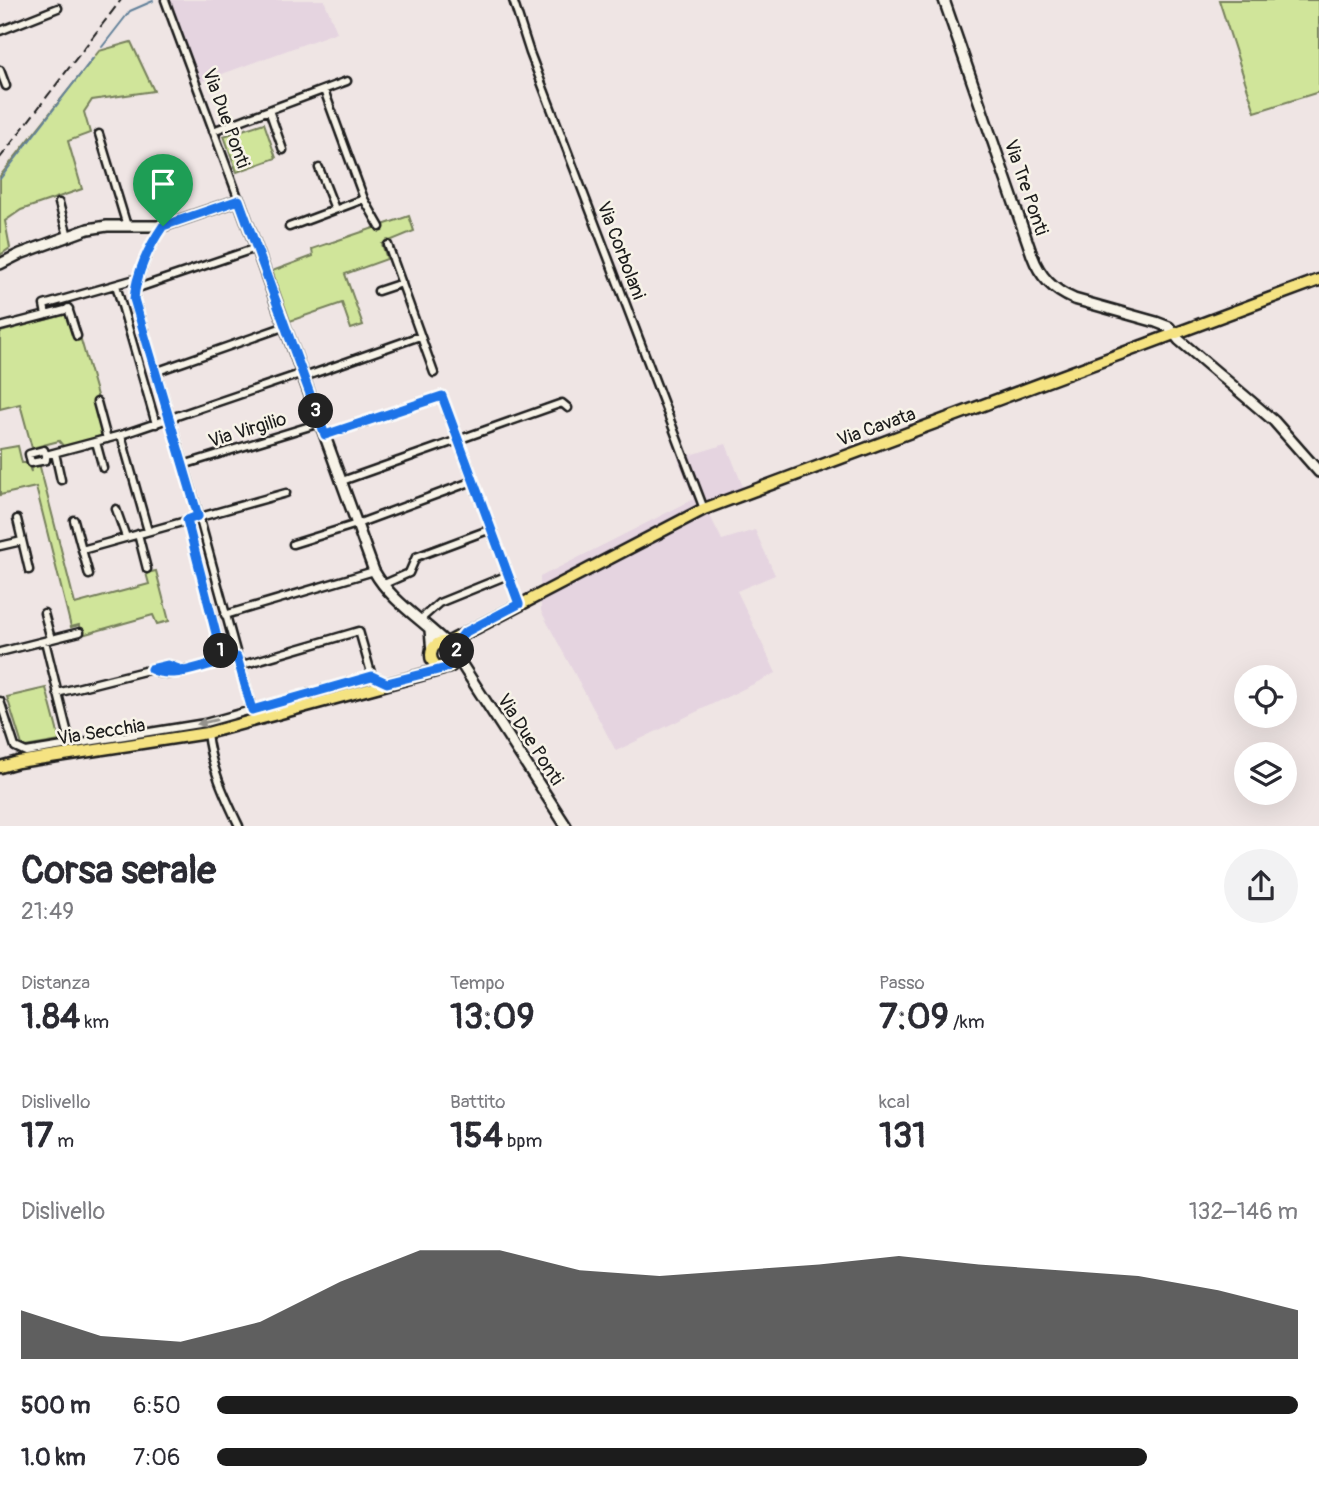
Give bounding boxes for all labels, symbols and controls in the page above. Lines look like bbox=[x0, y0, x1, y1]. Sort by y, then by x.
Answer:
street label: Via Due Ponti bbox=[197, 65, 255, 172]
street label: Via Tre Ponti bbox=[998, 136, 1054, 238]
pin bbox=[133, 154, 193, 226]
icon: arrive bbox=[144, 165, 182, 203]
street label: Via Corbolani bbox=[591, 198, 651, 303]
pin: 3 bbox=[298, 394, 334, 428]
text: 3 bbox=[310, 398, 321, 422]
street label: Via Cavata bbox=[834, 402, 919, 452]
street label: Via Virgilio bbox=[205, 407, 289, 453]
pin: 1 bbox=[204, 634, 238, 668]
pin: 2 bbox=[440, 634, 475, 668]
text: 1 bbox=[217, 638, 224, 662]
text: 2 bbox=[451, 638, 462, 662]
map controls bbox=[1234, 665, 1297, 805]
button: locate bbox=[1234, 665, 1297, 728]
street label: Via Due Ponti bbox=[492, 689, 569, 790]
street label: Via Secchia bbox=[55, 713, 147, 751]
one-way arrow bbox=[196, 717, 218, 728]
button: layers bbox=[1234, 742, 1297, 805]
text: Corsa serale bbox=[21, 847, 216, 895]
button: share bbox=[1224, 849, 1298, 923]
text: 21:49 bbox=[21, 897, 74, 926]
text: Distanza bbox=[21, 971, 90, 995]
text: Tempo bbox=[450, 971, 505, 995]
text: Passo bbox=[879, 971, 925, 995]
text: 1.84 bbox=[21, 995, 80, 1039]
text: 13:09 bbox=[450, 995, 535, 1039]
text: 7:09 bbox=[879, 995, 949, 1039]
text: km bbox=[80, 1010, 109, 1034]
text: /km bbox=[949, 1010, 985, 1034]
text: Dislivello bbox=[21, 1090, 90, 1114]
text: Battito bbox=[450, 1090, 506, 1114]
text: kcal bbox=[879, 1090, 910, 1114]
text: 17 bbox=[21, 1114, 53, 1158]
text: 154 bbox=[450, 1114, 503, 1158]
text: 131 bbox=[879, 1114, 926, 1158]
text: m bbox=[53, 1129, 74, 1153]
text: bpm bbox=[503, 1129, 542, 1153]
text: Dislivello bbox=[21, 1197, 105, 1226]
text: 132–146 m bbox=[1189, 1197, 1298, 1226]
text: 500 m bbox=[21, 1391, 90, 1420]
text: 6:50 bbox=[133, 1391, 181, 1420]
text: 1.0 km bbox=[21, 1443, 86, 1472]
text: 7:06 bbox=[133, 1443, 180, 1472]

